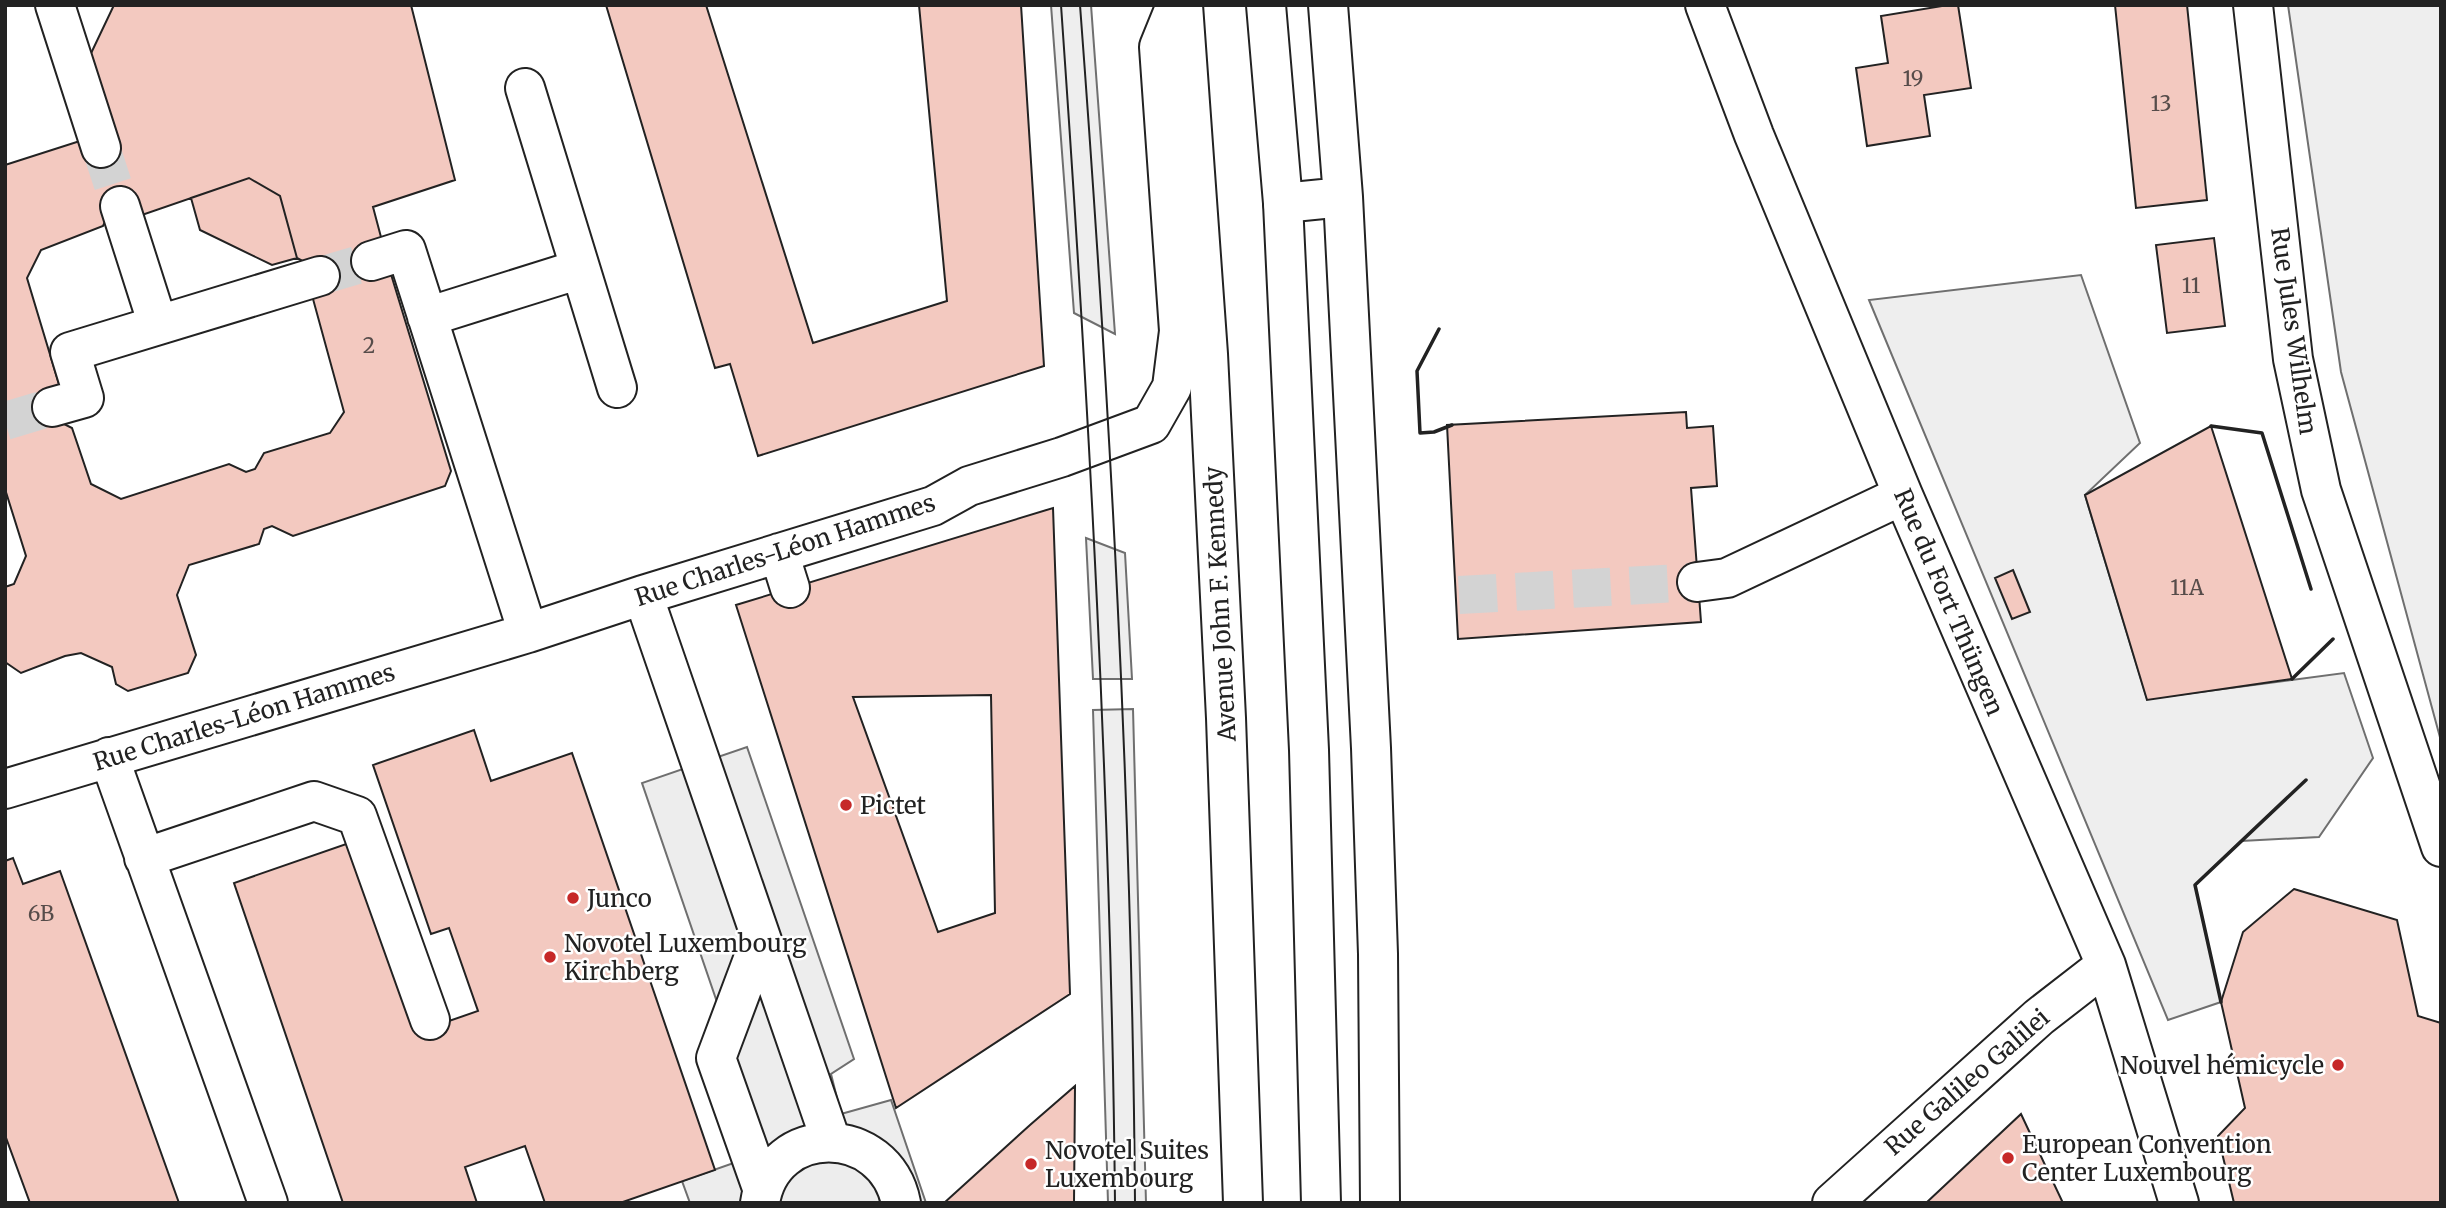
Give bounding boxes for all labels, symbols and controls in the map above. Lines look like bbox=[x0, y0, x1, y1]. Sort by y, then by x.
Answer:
house number: 19 bbox=[1902, 65, 1924, 92]
house number: 13 bbox=[2151, 90, 2171, 117]
street label: Rue Jules Wilhelm bbox=[2264, 225, 2324, 437]
house number: 11 bbox=[2182, 272, 2200, 299]
house number: 2 bbox=[363, 332, 375, 359]
street label: Avenue John F. Kennedy bbox=[1197, 466, 1243, 743]
street label: Rue du Fort Thüngen bbox=[1887, 484, 2011, 720]
street label: Rue Charles-Léon Hammes bbox=[631, 487, 939, 613]
house number: 11A bbox=[2170, 574, 2204, 601]
street label: Rue Charles-Léon Hammes bbox=[89, 656, 399, 778]
place label: Pictet bbox=[860, 790, 927, 821]
marker: Pictet bbox=[838, 797, 854, 813]
place label: Junco bbox=[586, 883, 652, 914]
marker: Junco bbox=[565, 890, 581, 906]
house number: 6B bbox=[28, 900, 54, 927]
place label: Novotel Luxembourg Kirchberg bbox=[564, 928, 807, 987]
marker: Novotel Luxembourg Kirchberg bbox=[542, 949, 558, 965]
street label: Rue Galileo Galilei bbox=[1878, 1002, 2056, 1162]
place label: Nouvel hémicycle bbox=[2120, 1050, 2324, 1081]
marker: Nouvel hémicycle bbox=[2330, 1057, 2346, 1073]
place label: European Convention Center Luxembourg bbox=[2022, 1129, 2272, 1188]
place label: Novotel Suites Luxembourg bbox=[1045, 1135, 1209, 1194]
marker: European Convention Center Luxembourg bbox=[2000, 1150, 2016, 1166]
marker: Novotel Suites Luxembourg bbox=[1023, 1156, 1039, 1172]

